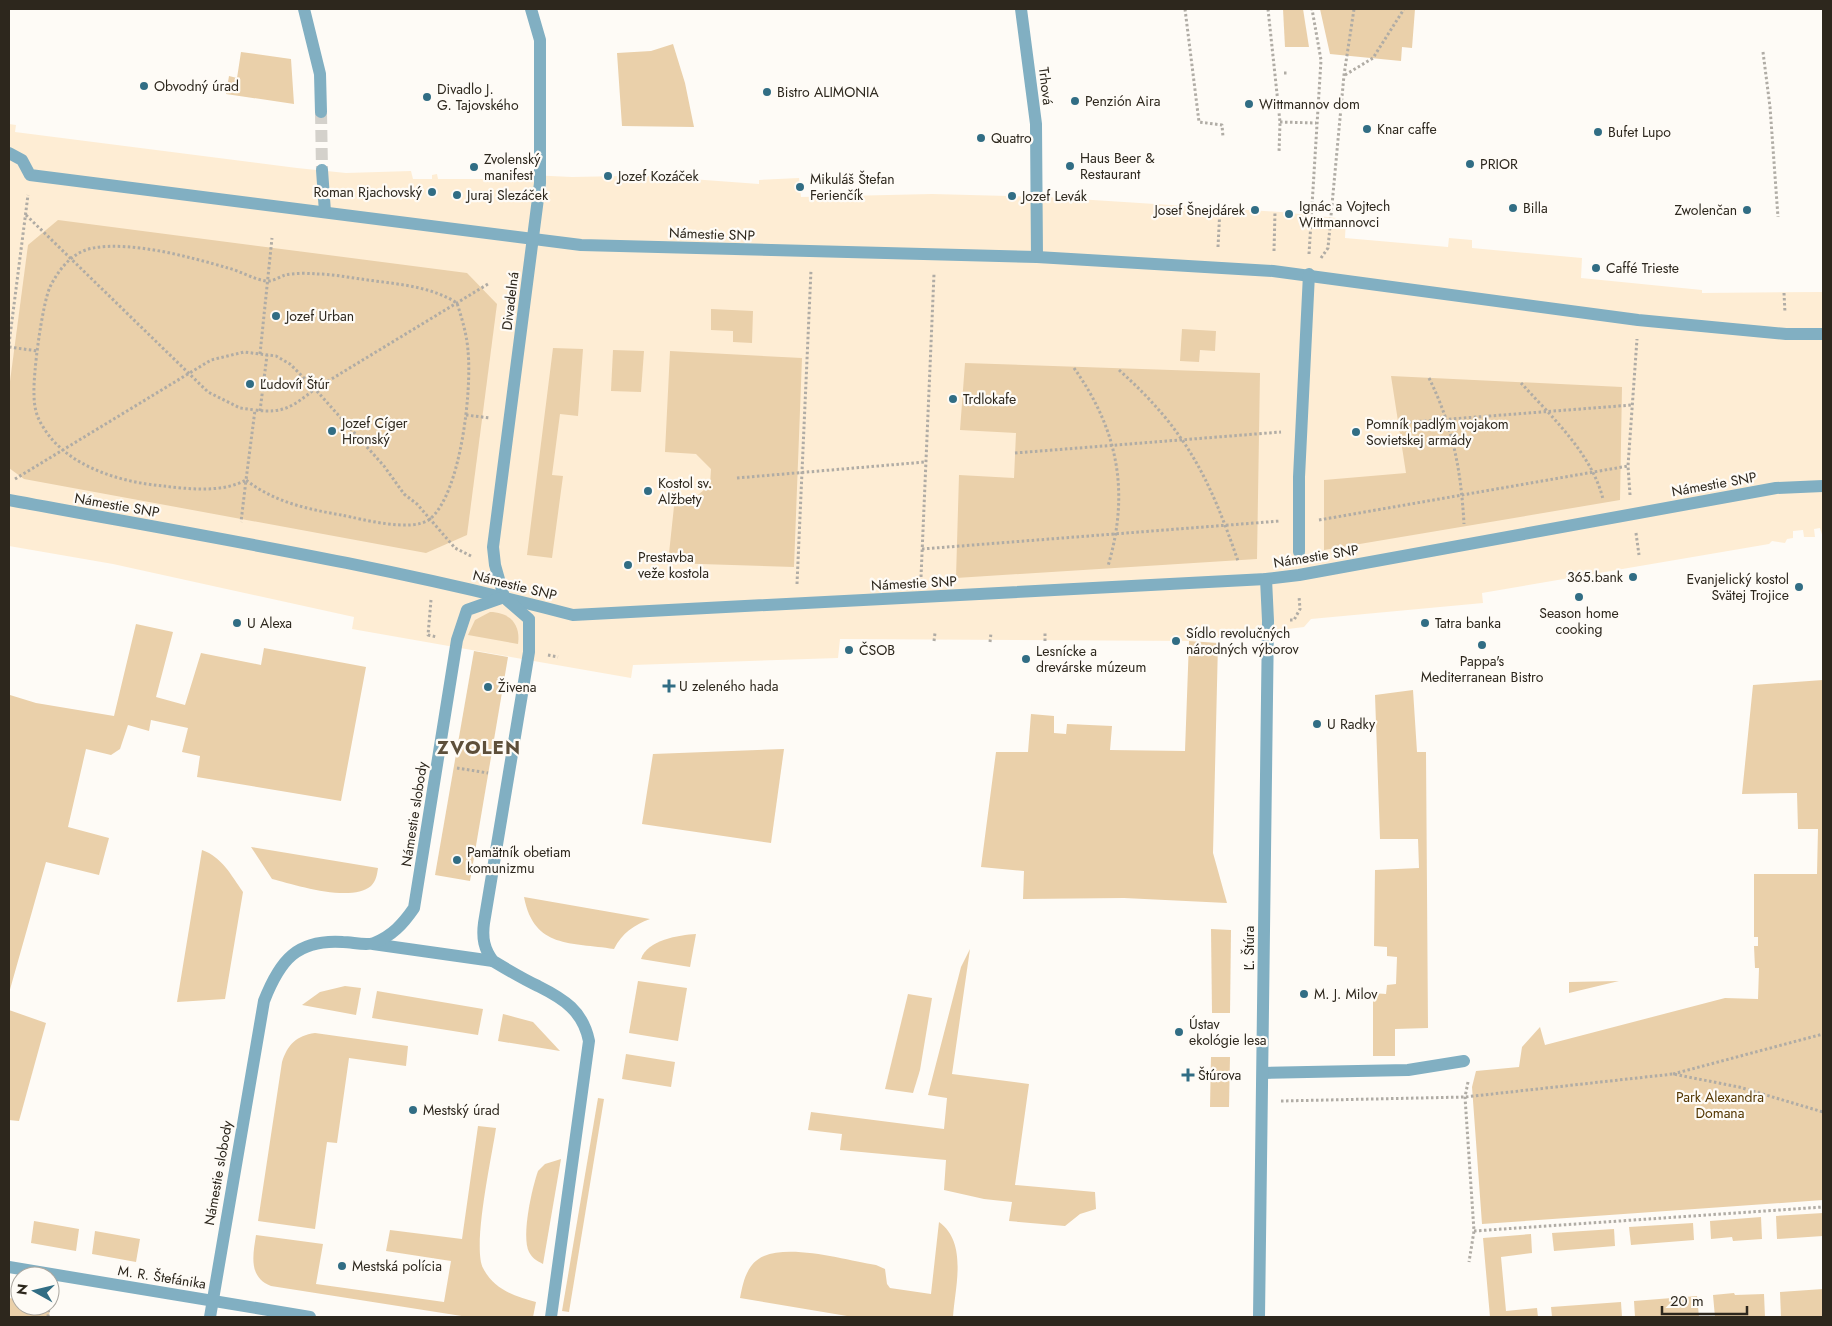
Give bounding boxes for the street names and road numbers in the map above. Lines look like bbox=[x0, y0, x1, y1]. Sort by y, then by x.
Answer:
street label: Trhová bbox=[1034, 66, 1058, 106]
street label: Námestie SNP bbox=[669, 223, 756, 246]
street label: Divadelná bbox=[497, 271, 523, 331]
street label: Námestie SNP bbox=[1670, 467, 1758, 501]
street label: Námestie SNP bbox=[73, 488, 161, 522]
street label: Námestie SNP bbox=[1272, 539, 1360, 573]
street label: Námestie SNP bbox=[471, 565, 559, 605]
street label: Námestie SNP bbox=[871, 571, 958, 595]
street label: Námestie slobody bbox=[396, 759, 432, 868]
street label: Ľ. Štúra bbox=[1239, 926, 1259, 970]
street label: Námestie slobody bbox=[199, 1118, 237, 1227]
street label: M. R. Štefánika bbox=[117, 1260, 207, 1294]

